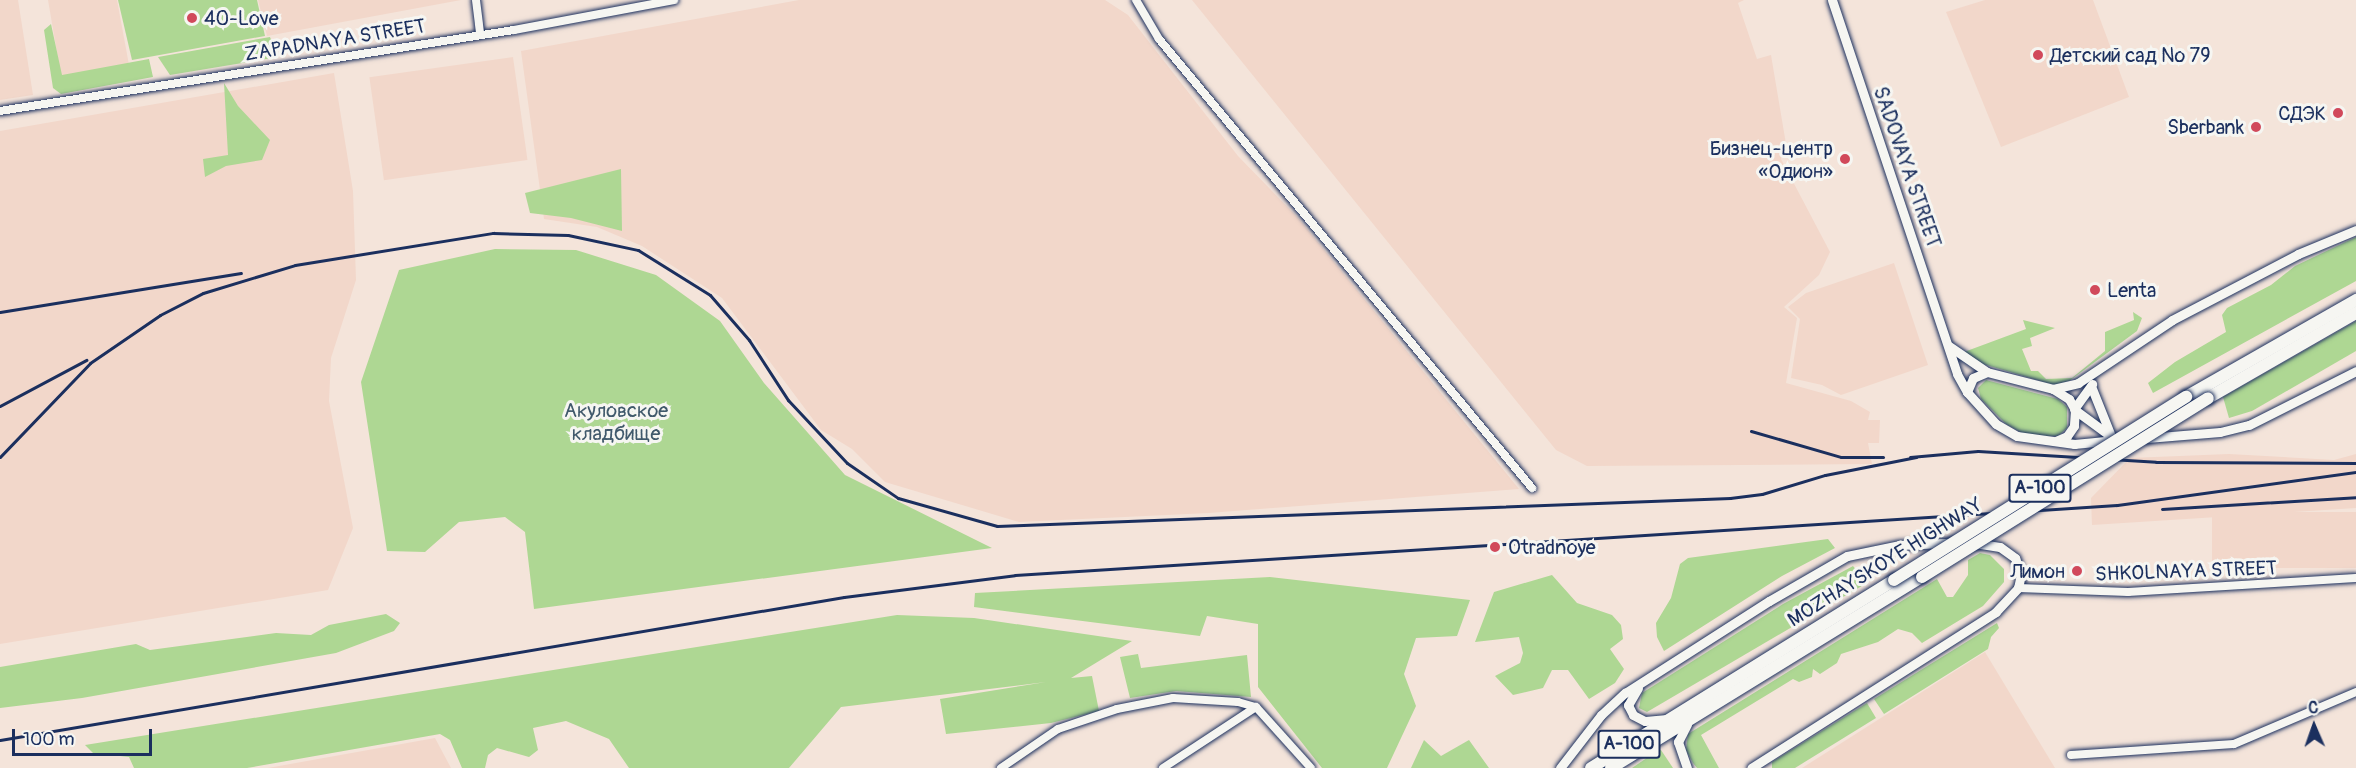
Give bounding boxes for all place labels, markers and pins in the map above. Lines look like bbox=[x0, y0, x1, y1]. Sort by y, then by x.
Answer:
place label: 40-Love bbox=[204, 6, 279, 30]
marker: 40-Love bbox=[185, 11, 199, 25]
place label: Детский сад № 79 bbox=[2050, 43, 2210, 67]
marker: Детский сад № 79 bbox=[2031, 48, 2045, 62]
place label: СДЭК bbox=[2278, 101, 2326, 125]
marker: СДЭК bbox=[2331, 106, 2345, 120]
place label: Sberbank bbox=[2167, 115, 2244, 139]
marker: Sberbank bbox=[2249, 120, 2263, 134]
place label: Бизнец-центр «Одион» bbox=[1710, 136, 1833, 183]
marker: Бизнец-центр «Одион» bbox=[1838, 152, 1852, 166]
place label: Lenta bbox=[2107, 278, 2156, 302]
marker: Lenta bbox=[2088, 283, 2102, 297]
place label: Otradnoye bbox=[1508, 535, 1596, 559]
marker: Otradnoye bbox=[1486, 538, 1504, 556]
place label: Лимон bbox=[2010, 559, 2065, 583]
marker: Лимон bbox=[2070, 564, 2084, 578]

